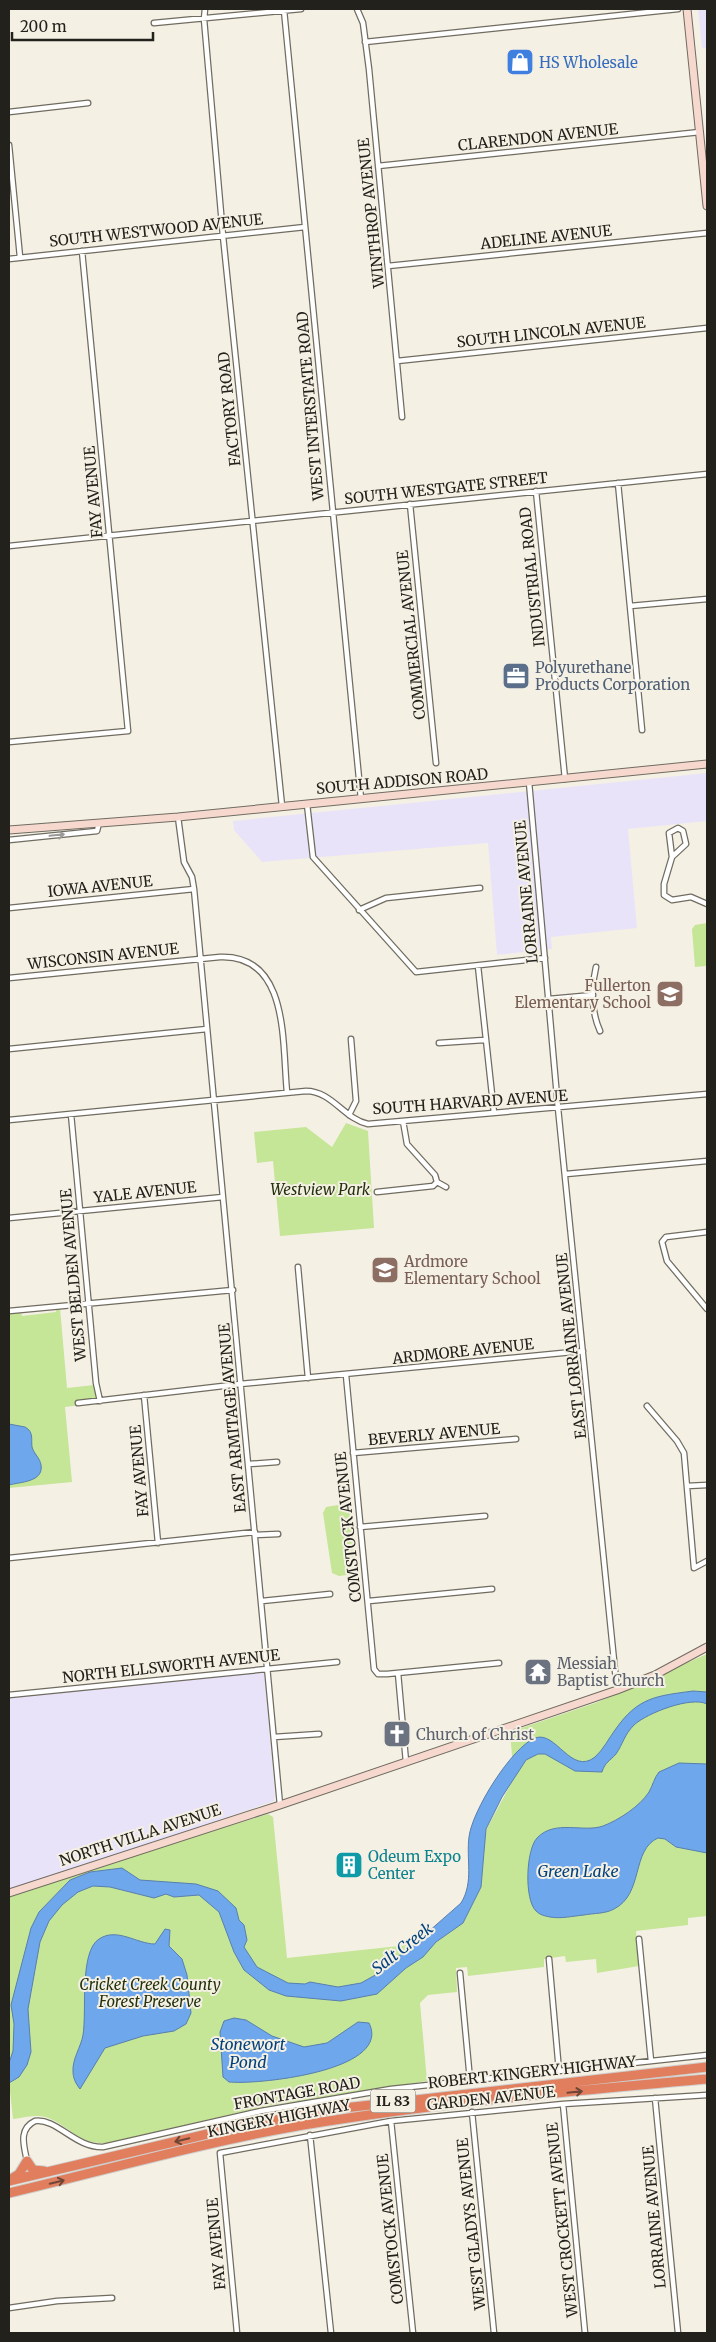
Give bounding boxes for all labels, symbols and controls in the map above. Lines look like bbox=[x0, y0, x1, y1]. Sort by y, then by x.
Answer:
scale bar bbox=[12, 10, 154, 42]
text: 200 m bbox=[20, 17, 67, 36]
shop icon: HS Wholesale bbox=[505, 47, 535, 77]
place label: HS Wholesale bbox=[539, 53, 638, 72]
street label: CLARENDON AVENUE bbox=[457, 119, 619, 155]
street label: WINTHROP AVENUE bbox=[354, 137, 388, 290]
street label: SOUTH WESTWOOD AVENUE bbox=[48, 209, 264, 251]
street label: ADELINE AVENUE bbox=[478, 221, 613, 253]
street label: WEST INTERSTATE ROAD bbox=[292, 311, 328, 502]
street label: SOUTH LINCOLN AVENUE bbox=[456, 313, 647, 351]
street label: FACTORY ROAD bbox=[214, 351, 244, 467]
street label: FAY AVENUE bbox=[79, 445, 106, 539]
street label: SOUTH WESTGATE STREET bbox=[343, 468, 549, 508]
street label: INDUSTRIAL ROAD bbox=[515, 506, 549, 648]
street label: COMMERCIAL AVENUE bbox=[393, 549, 429, 721]
place label: Polyurethane Products Corporation bbox=[535, 658, 690, 694]
office icon: Polyurethane Products Corporation bbox=[501, 661, 531, 691]
street label: SOUTH ADDISON ROAD bbox=[315, 764, 489, 798]
street label: LORRAINE AVENUE bbox=[510, 819, 542, 964]
one-way arrow bbox=[49, 831, 65, 840]
street label: IOWA AVENUE bbox=[47, 871, 154, 901]
street label: WISCONSIN AVENUE bbox=[25, 939, 180, 973]
place label: Fullerton Elementary School bbox=[514, 976, 651, 1012]
school or university icon: Fullerton Elementary School bbox=[655, 979, 685, 1009]
street label: SOUTH HARVARD AVENUE bbox=[372, 1086, 569, 1118]
street label: YALE AVENUE bbox=[92, 1177, 198, 1207]
park label: Westview Park bbox=[270, 1180, 371, 1199]
street label: WEST BELDEN AVENUE bbox=[56, 1187, 90, 1363]
place label: Ardmore Elementary School bbox=[403, 1252, 541, 1288]
street label: EAST LORRAINE AVENUE bbox=[552, 1252, 590, 1440]
school or university icon: Ardmore Elementary School bbox=[370, 1255, 400, 1285]
street label: EAST ARMITAGE AVENUE bbox=[214, 1322, 250, 1514]
street label: ARDMORE AVENUE bbox=[390, 1334, 535, 1368]
street label: BEVERLY AVENUE bbox=[367, 1419, 501, 1449]
street label: FAY AVENUE bbox=[125, 1424, 152, 1518]
street label: COMSTOCK AVENUE bbox=[331, 1450, 365, 1603]
street label: NORTH ELLSWORTH AVENUE bbox=[61, 1645, 281, 1687]
place label: Messiah Baptist Church bbox=[557, 1654, 664, 1690]
temple icon: Messiah Baptist Church bbox=[523, 1657, 553, 1687]
church icon: Church of Christ bbox=[382, 1719, 412, 1749]
place label: Church of Christ bbox=[416, 1725, 534, 1744]
street label: NORTH VILLA AVENUE bbox=[57, 1800, 224, 1870]
place label: Odeum Expo Center bbox=[368, 1847, 461, 1883]
building icon: Odeum Expo Center bbox=[334, 1850, 364, 1880]
water label: Green Lake bbox=[537, 1861, 619, 1881]
water label: Salt Creek bbox=[367, 1918, 437, 1978]
park label: Cricket Creek County Forest Preserve bbox=[79, 1975, 221, 2011]
water label: Stonewort Pond bbox=[211, 2034, 286, 2072]
street label: ROBERT KINGERY HIGHWAY bbox=[427, 2052, 637, 2092]
street label: FRONTAGE ROAD bbox=[232, 2073, 362, 2113]
street label: GARDEN AVENUE bbox=[426, 2082, 557, 2114]
one-way arrow bbox=[567, 2087, 583, 2097]
road number: IL 83 bbox=[370, 2090, 416, 2112]
street label: KINGERY HIGHWAY bbox=[206, 2095, 352, 2141]
street label: WEST CROCKETT AVENUE bbox=[542, 2121, 582, 2319]
one-way arrow bbox=[174, 2136, 190, 2145]
street label: WEST GLADYS AVENUE bbox=[452, 2137, 490, 2312]
street label: LORRAINE AVENUE bbox=[638, 2144, 670, 2289]
street label: COMSTOCK AVENUE bbox=[373, 2152, 407, 2305]
one-way arrow bbox=[48, 2176, 64, 2186]
street label: FAY AVENUE bbox=[202, 2197, 229, 2291]

